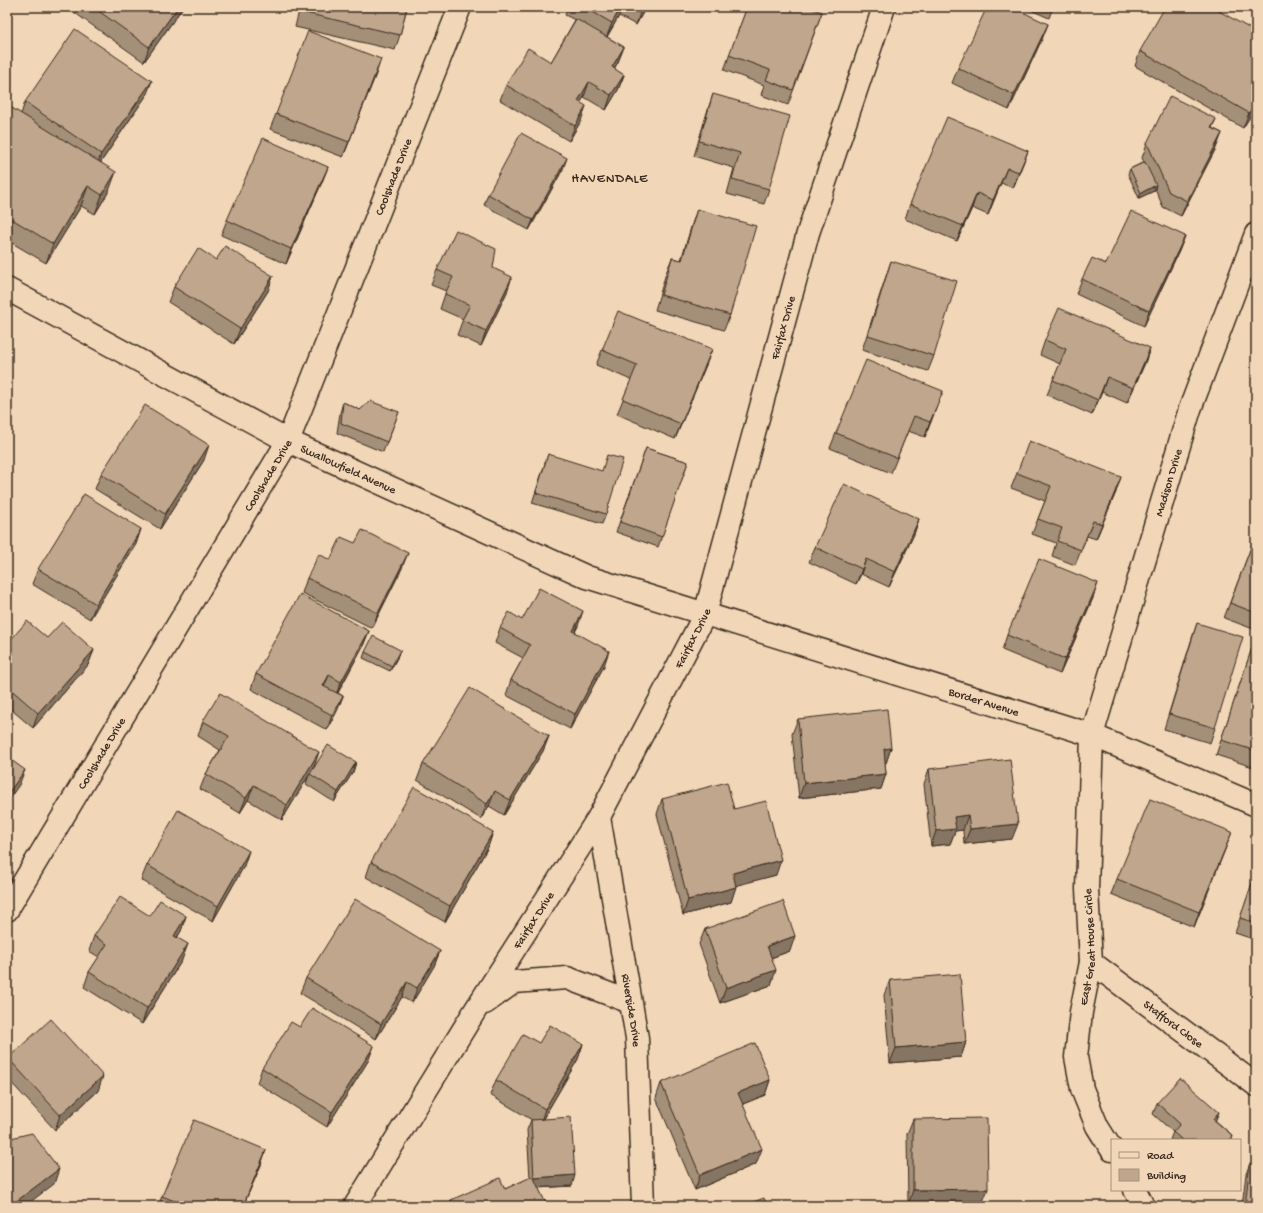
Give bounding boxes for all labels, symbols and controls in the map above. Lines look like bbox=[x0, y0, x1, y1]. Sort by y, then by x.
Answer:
street label: Coolshade Drive bbox=[373, 136, 416, 218]
district label: HAVENDALE bbox=[572, 172, 648, 187]
street label: Fairfax Drive bbox=[769, 294, 800, 362]
street label: Coolshade Drive bbox=[242, 437, 297, 515]
street label: Swallowfield Avenue bbox=[298, 443, 398, 499]
street label: Madison Drive bbox=[1153, 447, 1187, 519]
street label: Fairfax Drive bbox=[672, 607, 715, 672]
street label: Border Avenue bbox=[946, 685, 1021, 721]
street label: Coolshade Drive bbox=[76, 715, 130, 793]
street label: East Great House Circle bbox=[1078, 887, 1100, 1007]
street label: Fairfax Drive bbox=[511, 889, 559, 953]
street label: Riverside Drive bbox=[617, 973, 642, 1048]
street label: Stafford Close bbox=[1140, 998, 1206, 1052]
legend bbox=[1111, 1139, 1241, 1191]
text: Road bbox=[1147, 1150, 1174, 1164]
text: Building bbox=[1146, 1170, 1186, 1184]

